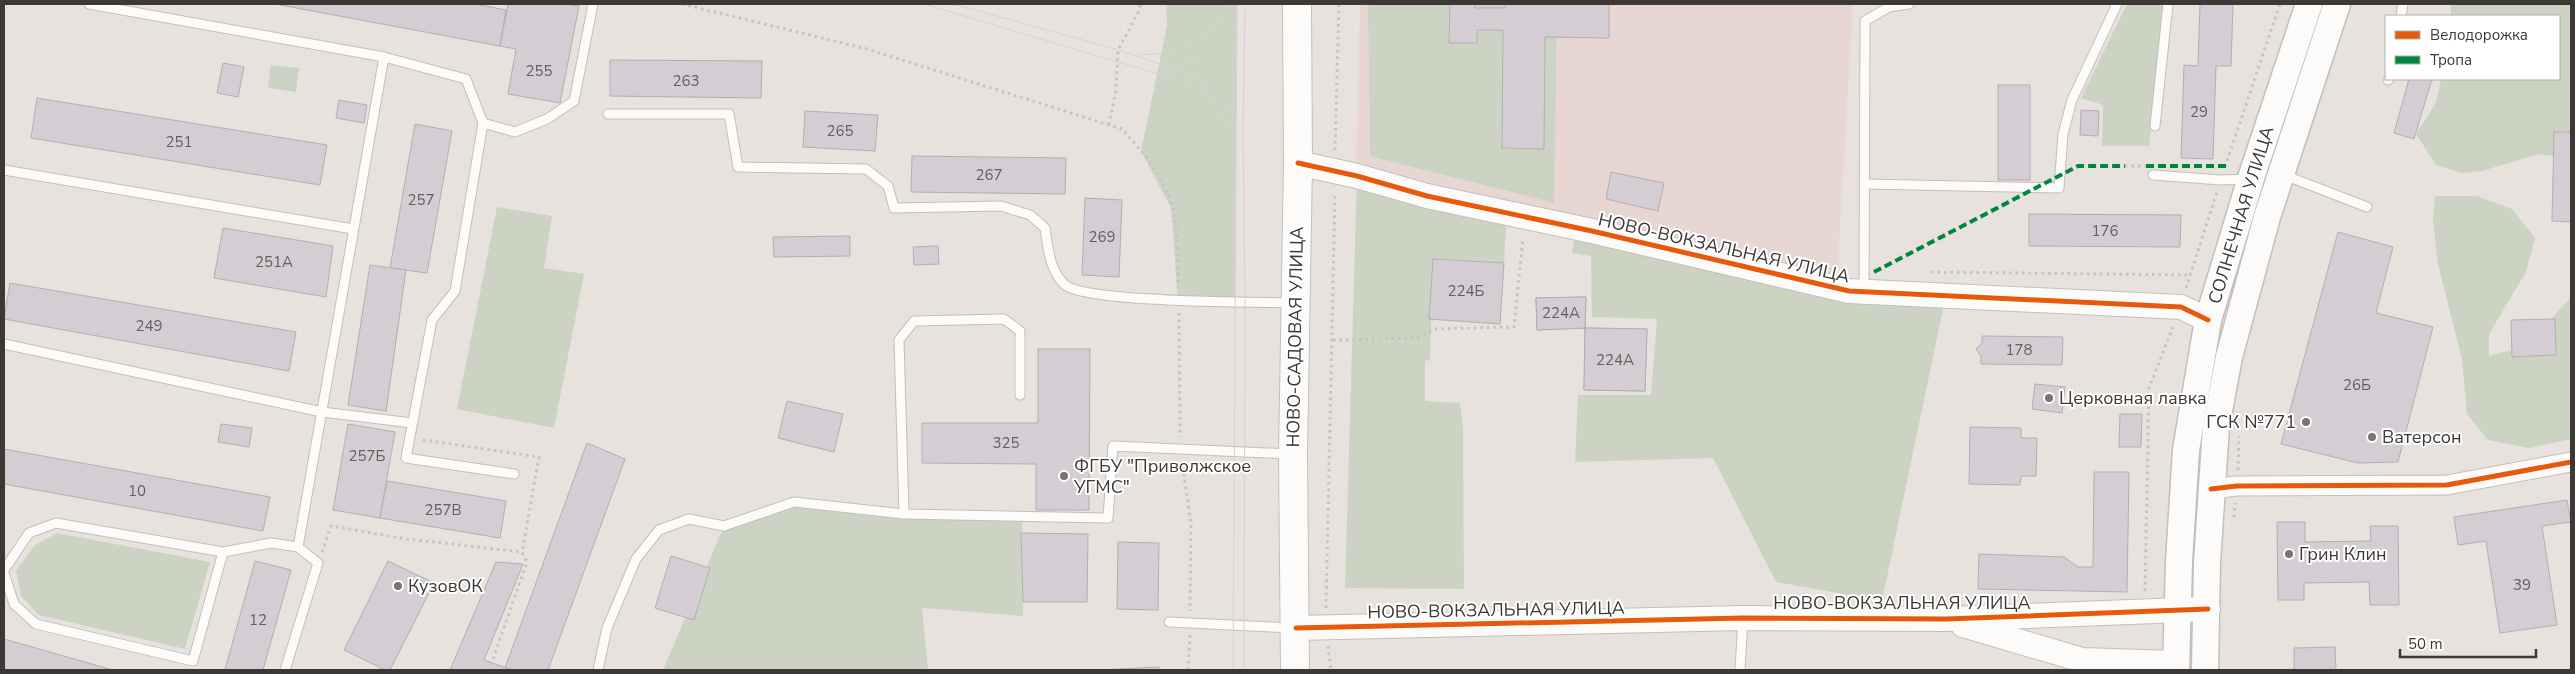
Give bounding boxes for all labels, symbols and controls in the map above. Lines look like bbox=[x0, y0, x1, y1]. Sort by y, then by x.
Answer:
legend bbox=[2385, 15, 2560, 80]
text: Велодорожка bbox=[2430, 25, 2528, 45]
text: Тропа bbox=[2430, 50, 2472, 70]
house number: 255 bbox=[525, 61, 553, 81]
house number: 263 bbox=[672, 71, 700, 91]
house number: 29 bbox=[2190, 102, 2208, 122]
house number: 265 bbox=[826, 121, 854, 141]
street label: СОЛНЕЧНАЯ УЛИЦА bbox=[2203, 123, 2279, 307]
house number: 251 bbox=[165, 132, 193, 152]
house number: 267 bbox=[975, 165, 1003, 185]
house number: 257 bbox=[407, 190, 435, 210]
street label: НОВО-ВОКЗАЛЬНАЯ УЛИЦА bbox=[1596, 207, 1852, 289]
house number: 176 bbox=[2091, 221, 2119, 241]
street label: НОВО-САДОВАЯ УЛИЦА bbox=[1281, 226, 1309, 448]
house number: 269 bbox=[1088, 227, 1116, 247]
house number: 251А bbox=[255, 252, 293, 272]
house number: 224Б bbox=[1448, 281, 1485, 301]
house number: 224А bbox=[1542, 303, 1580, 323]
house number: 249 bbox=[135, 316, 163, 336]
house number: 178 bbox=[2005, 340, 2033, 360]
house number: 224А bbox=[1596, 350, 1634, 370]
house number: 26Б bbox=[2343, 375, 2371, 395]
place label: Церковная лавка bbox=[2059, 386, 2207, 410]
marker: Церковная лавка bbox=[2043, 392, 2055, 404]
place label: ГСК №771 bbox=[2206, 410, 2296, 434]
marker: ГСК №771 bbox=[2300, 416, 2312, 428]
place label: Ватерсон bbox=[2382, 425, 2462, 449]
marker: Ватерсон bbox=[2366, 431, 2378, 443]
house number: 325 bbox=[992, 433, 1020, 453]
house number: 257Б bbox=[349, 446, 386, 466]
place label: ФГБУ "Приволжское УГМС" bbox=[1073, 454, 1251, 499]
marker: ФГБУ "Приволжское УГМС" bbox=[1058, 470, 1070, 482]
house number: 10 bbox=[128, 481, 146, 501]
house number: 257В bbox=[424, 500, 462, 520]
place label: Грин Клин bbox=[2299, 542, 2387, 566]
marker: Грин Клин bbox=[2283, 548, 2295, 560]
place label: КузовОК bbox=[408, 574, 483, 598]
house number: 39 bbox=[2513, 575, 2531, 595]
marker: КузовОК bbox=[392, 580, 404, 592]
street label: НОВО-ВОКЗАЛЬНАЯ УЛИЦА bbox=[1773, 591, 2031, 615]
street label: НОВО-ВОКЗАЛЬНАЯ УЛИЦА bbox=[1367, 596, 1625, 624]
house number: 12 bbox=[249, 610, 267, 630]
scale bar bbox=[2400, 626, 2536, 658]
text: 50 m bbox=[2408, 634, 2443, 654]

